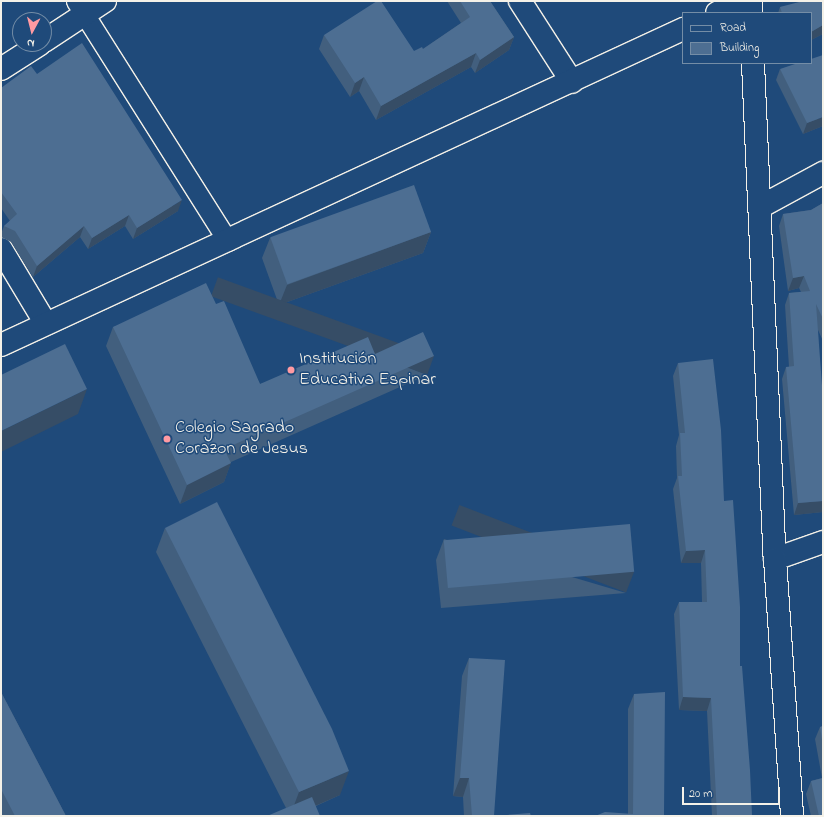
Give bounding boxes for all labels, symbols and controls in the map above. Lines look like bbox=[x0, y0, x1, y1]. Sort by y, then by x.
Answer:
north arrow bbox=[12, 12, 52, 52]
legend bbox=[682, 12, 812, 64]
text: Road bbox=[720, 19, 746, 37]
text: N bbox=[26, 35, 35, 51]
text: Building bbox=[720, 39, 759, 57]
place label: Institución Educativa Espinar bbox=[299, 349, 436, 392]
marker: Institución Educativa Espinar bbox=[286, 365, 296, 375]
place label: Colegio Sagrado Corazon de Jesus bbox=[175, 418, 308, 460]
marker: Colegio Sagrado Corazon de Jesus bbox=[162, 434, 172, 444]
scale bar bbox=[684, 779, 782, 805]
text: 20 m bbox=[689, 785, 712, 803]

